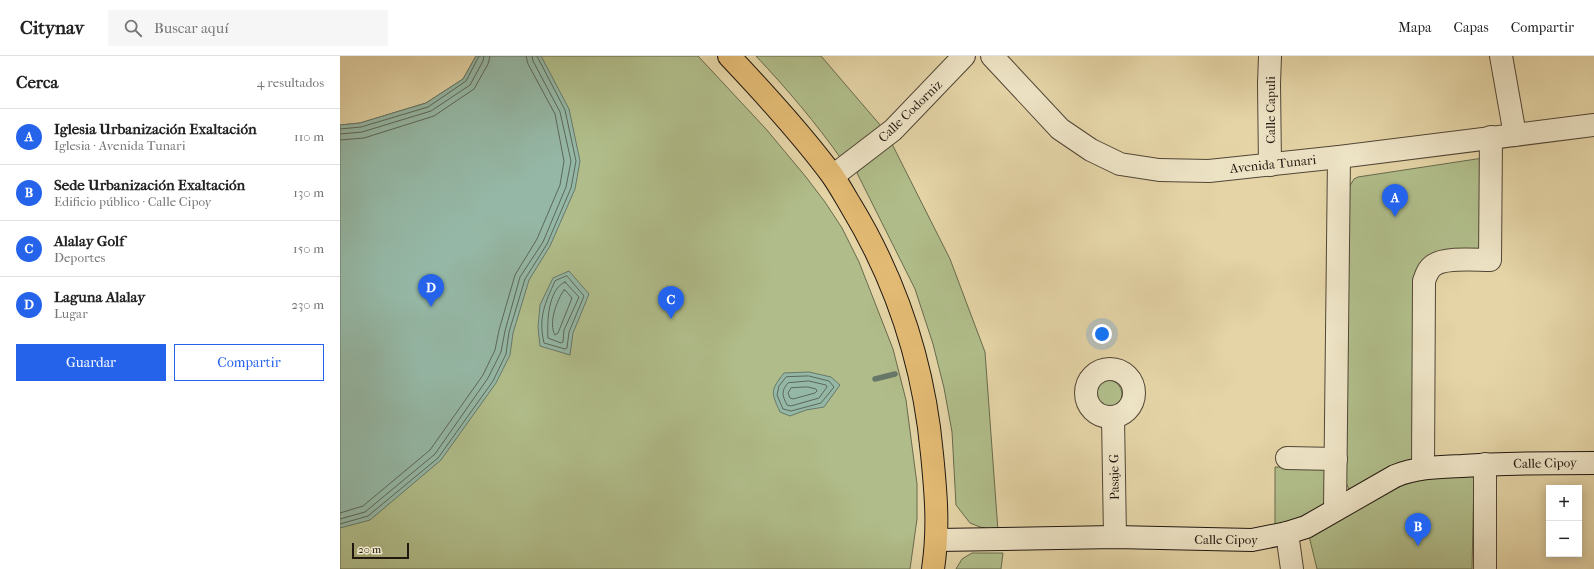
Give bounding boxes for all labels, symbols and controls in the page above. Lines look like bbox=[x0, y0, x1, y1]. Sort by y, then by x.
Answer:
search box bbox=[108, 10, 388, 46]
text: Citynav bbox=[20, 17, 84, 39]
icon: search bbox=[122, 17, 144, 39]
text: Buscar aquí bbox=[154, 19, 229, 37]
text: Mapa bbox=[1398, 19, 1432, 36]
text: Capas bbox=[1454, 19, 1489, 36]
text: Compartir bbox=[1511, 19, 1574, 36]
text: Cerca bbox=[16, 72, 58, 92]
text: 4 resultados bbox=[257, 75, 324, 90]
street label: Calle Capuli bbox=[1263, 76, 1278, 144]
street label: Calle Codorniz bbox=[875, 77, 945, 145]
text: Iglesia Urbanización Exaltación bbox=[54, 120, 257, 138]
text: A bbox=[25, 129, 33, 144]
text: 110 m bbox=[294, 129, 324, 144]
text: Iglesia · Avenida Tunari bbox=[54, 138, 185, 153]
street label: Avenida Tunari bbox=[1228, 152, 1317, 176]
text: Sede Urbanización Exaltación bbox=[54, 176, 245, 194]
pin: A bbox=[1382, 184, 1408, 217]
text: B bbox=[25, 185, 33, 200]
text: 130 m bbox=[293, 185, 324, 200]
text: Edificio público · Calle Cipoy bbox=[54, 194, 212, 209]
text: Alalay Golf bbox=[54, 232, 124, 250]
text: C bbox=[25, 241, 33, 256]
text: 150 m bbox=[293, 241, 324, 256]
text: Deportes bbox=[54, 250, 105, 265]
pin: D bbox=[418, 274, 444, 307]
pin: C bbox=[658, 286, 684, 319]
text: Laguna Alalay bbox=[54, 288, 145, 306]
text: D bbox=[24, 297, 34, 312]
text: 230 m bbox=[291, 297, 324, 312]
text: Lugar bbox=[54, 306, 88, 321]
your location bbox=[1092, 324, 1112, 344]
button: Guardar bbox=[16, 344, 166, 381]
button: Compartir bbox=[174, 344, 324, 381]
street label: Pasaje G bbox=[1106, 454, 1122, 500]
street label: Calle Cipoy bbox=[1513, 455, 1578, 471]
map controls bbox=[1546, 485, 1582, 557]
button: + bbox=[1546, 485, 1582, 521]
pin: B bbox=[1405, 513, 1431, 546]
button: − bbox=[1546, 521, 1582, 557]
street label: Calle Cipoy bbox=[1194, 532, 1259, 547]
scale bar bbox=[352, 541, 409, 560]
text: 20 m bbox=[358, 543, 381, 556]

